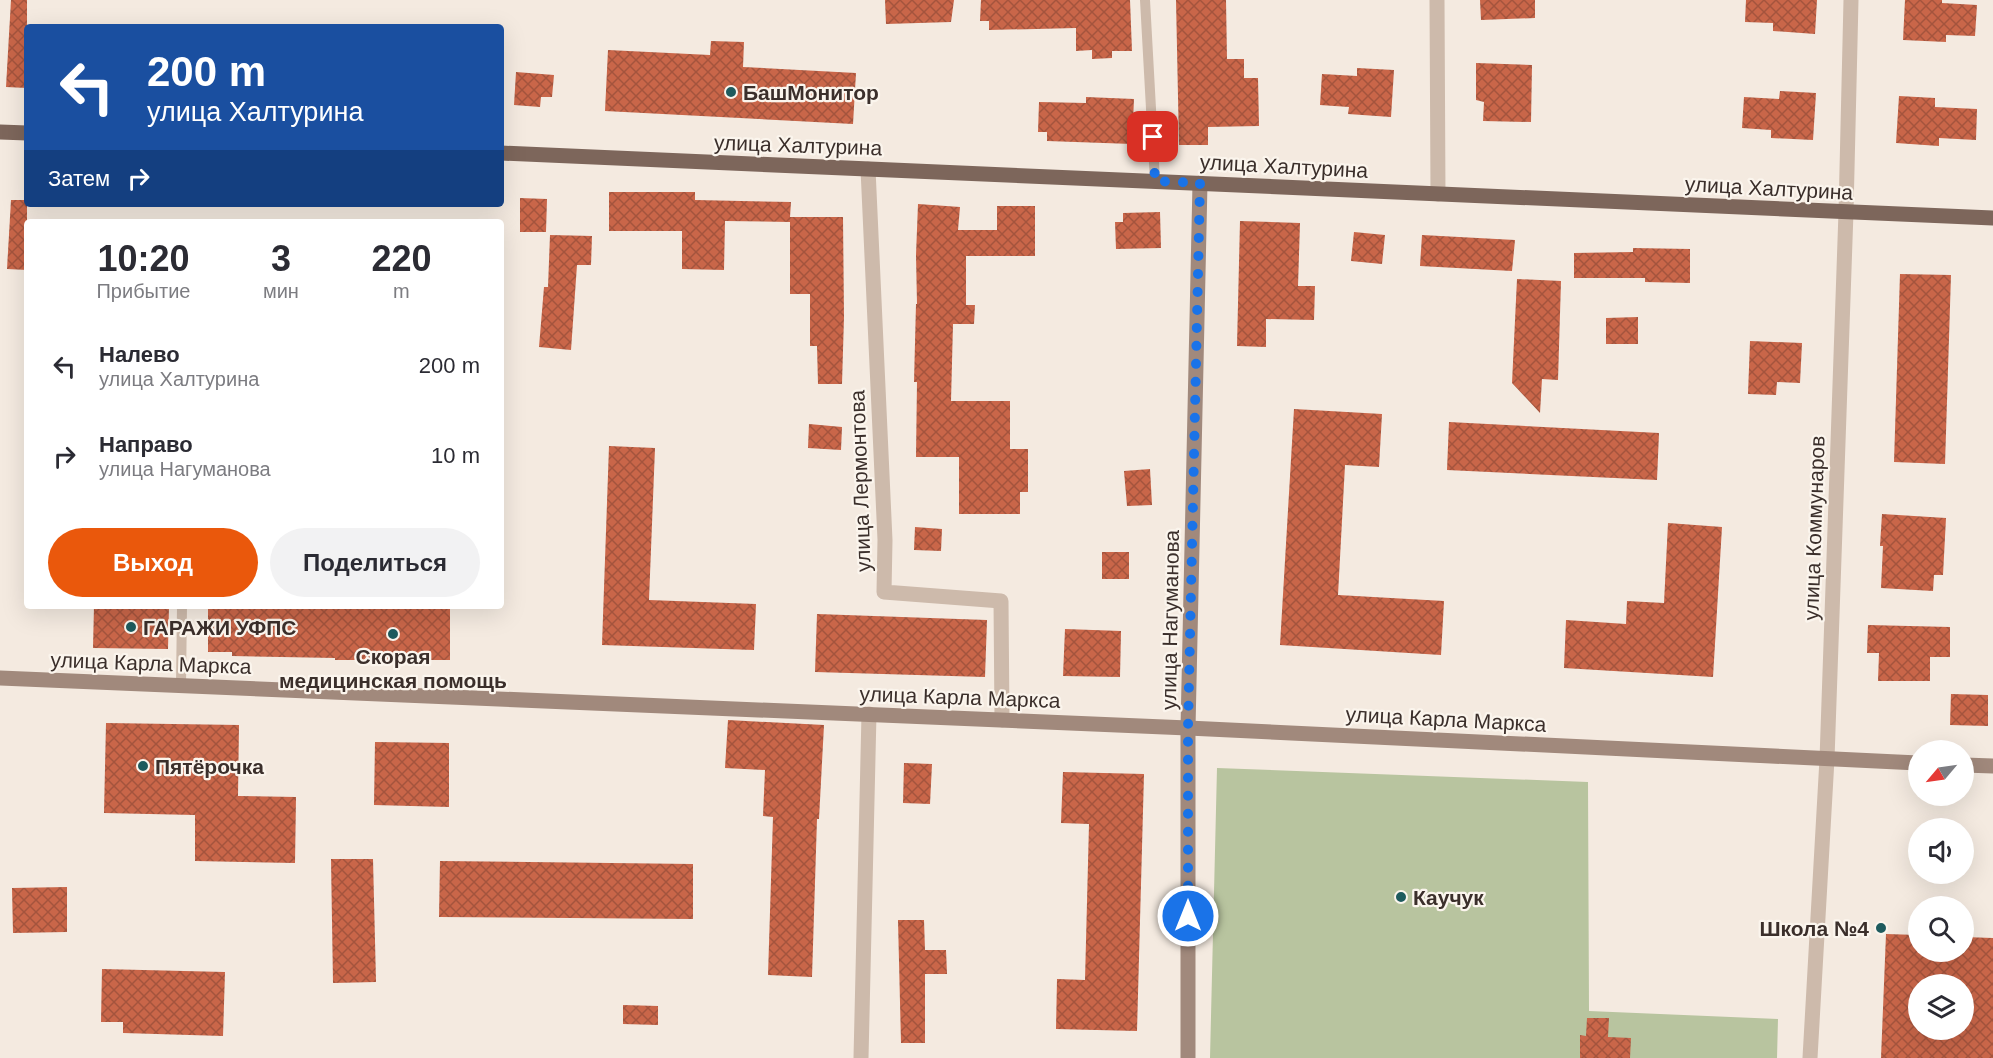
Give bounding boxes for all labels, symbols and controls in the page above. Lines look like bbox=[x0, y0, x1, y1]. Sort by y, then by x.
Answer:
icon: left bbox=[48, 48, 126, 126]
text: 200 m bbox=[147, 48, 266, 95]
place label: БашМонитор bbox=[743, 81, 879, 104]
marker: БашМонитор bbox=[724, 85, 738, 99]
text: улица Халтурина bbox=[147, 97, 363, 127]
pin bbox=[1127, 111, 1178, 162]
icon: arrive bbox=[1136, 120, 1169, 153]
street label: улица Халтурина bbox=[713, 131, 883, 159]
street label: улица Халтурина bbox=[1199, 150, 1369, 182]
icon: right bbox=[122, 162, 155, 195]
text: Затем bbox=[48, 166, 110, 191]
street label: улица Халтурина bbox=[1684, 172, 1854, 204]
text: 10:20 bbox=[97, 238, 190, 279]
text: 3 bbox=[271, 238, 291, 279]
text: 220 bbox=[371, 238, 431, 279]
text: Прибытие bbox=[96, 280, 190, 302]
text: мин bbox=[263, 280, 299, 302]
text: m bbox=[393, 280, 410, 302]
text: Налево bbox=[99, 342, 180, 367]
icon: left bbox=[48, 350, 81, 383]
text: 200 m bbox=[419, 353, 480, 378]
text: улица Халтурина bbox=[99, 368, 259, 390]
street label: улица Лермонтова bbox=[845, 389, 875, 572]
text: Направо bbox=[99, 432, 193, 457]
street label: улица Коммунаров bbox=[1799, 435, 1829, 621]
icon: right bbox=[48, 440, 81, 473]
text: 10 m bbox=[431, 443, 480, 468]
text: улица Нагуманова bbox=[99, 458, 271, 480]
button: Выход bbox=[48, 528, 258, 597]
button: Поделиться bbox=[270, 528, 480, 597]
street label: улица Нагуманова bbox=[1157, 529, 1183, 710]
place label: ГАРАЖИ УФПС bbox=[143, 616, 296, 639]
marker: ГАРАЖИ УФПС bbox=[124, 620, 138, 634]
marker: Скорая медицинская помощь bbox=[386, 627, 400, 641]
place label: Скорая медицинская помощь bbox=[279, 645, 507, 692]
street label: улица Карла Маркса bbox=[50, 648, 252, 678]
street label: улица Карла Маркса bbox=[859, 682, 1061, 712]
street label: улица Карла Маркса bbox=[1345, 702, 1547, 736]
north arrow bbox=[1908, 740, 1974, 806]
map controls bbox=[1908, 740, 1974, 1040]
place label: Пятёрочка bbox=[155, 755, 264, 778]
marker: Пятёрочка bbox=[136, 759, 150, 773]
button: sound bbox=[1908, 818, 1974, 884]
position arrow bbox=[1156, 884, 1220, 948]
place label: Каучук bbox=[1413, 886, 1484, 909]
marker: Каучук bbox=[1394, 890, 1408, 904]
button: search bbox=[1908, 896, 1974, 962]
place label: Школа №4 bbox=[1759, 917, 1869, 940]
marker: Школа №4 bbox=[1874, 921, 1888, 935]
button: layers bbox=[1908, 974, 1974, 1040]

